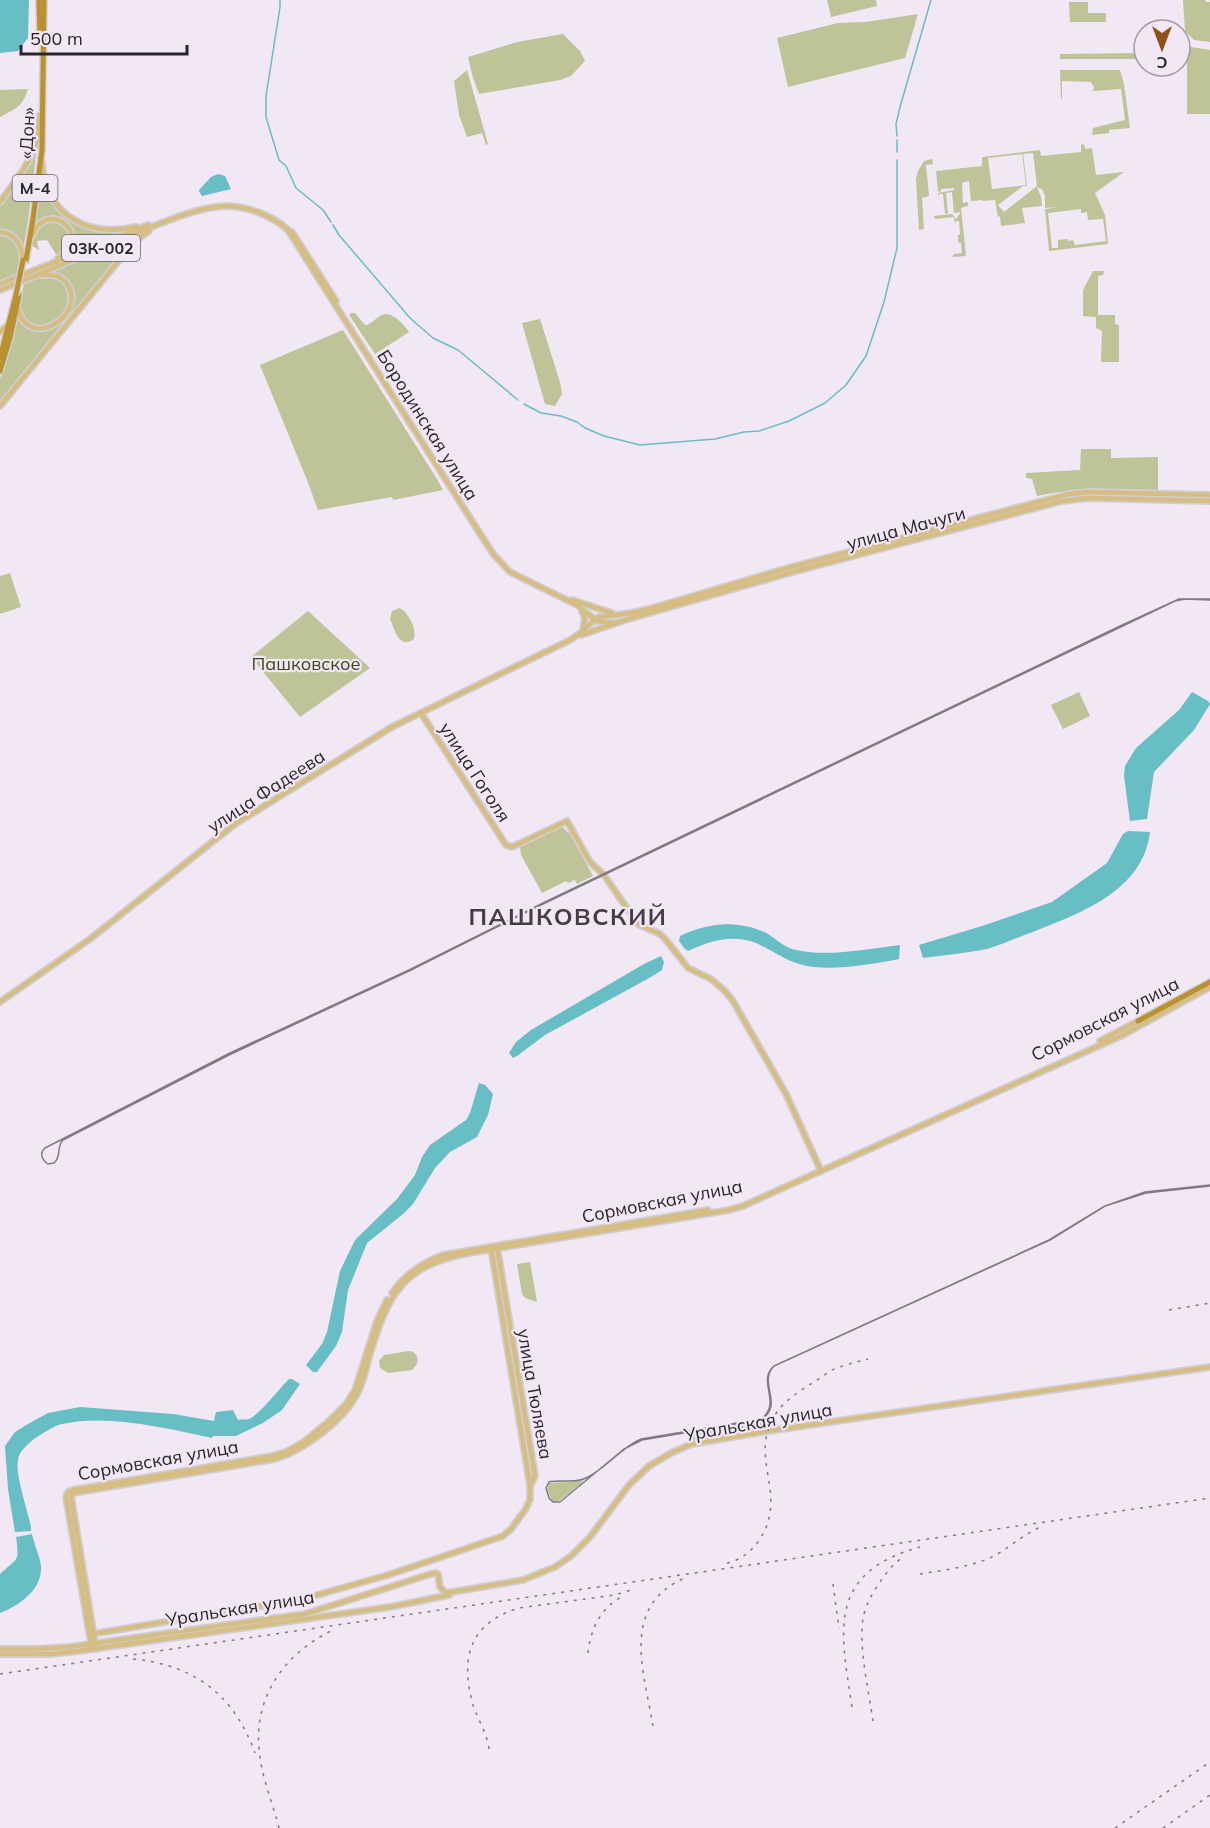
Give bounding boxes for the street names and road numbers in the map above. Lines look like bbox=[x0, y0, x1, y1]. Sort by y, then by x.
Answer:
street label: «Дон» bbox=[14, 107, 40, 159]
road number: М-4 bbox=[12, 175, 57, 201]
road number: 03К-002 bbox=[62, 235, 140, 261]
street label: Бородинская улица bbox=[372, 345, 484, 505]
street label: улица Мачуги bbox=[844, 501, 968, 555]
street label: улица Гоголя bbox=[434, 718, 516, 826]
street label: улица Фадеева bbox=[203, 744, 329, 838]
street label: Сормовская улица bbox=[1027, 972, 1183, 1066]
street label: Сормовская улица bbox=[580, 1174, 744, 1228]
street label: улица Тюляева bbox=[512, 1327, 558, 1461]
street label: Уральская улица bbox=[681, 1398, 834, 1447]
street label: Сормовская улица bbox=[76, 1435, 240, 1485]
street label: Уральская улица bbox=[163, 1585, 316, 1631]

